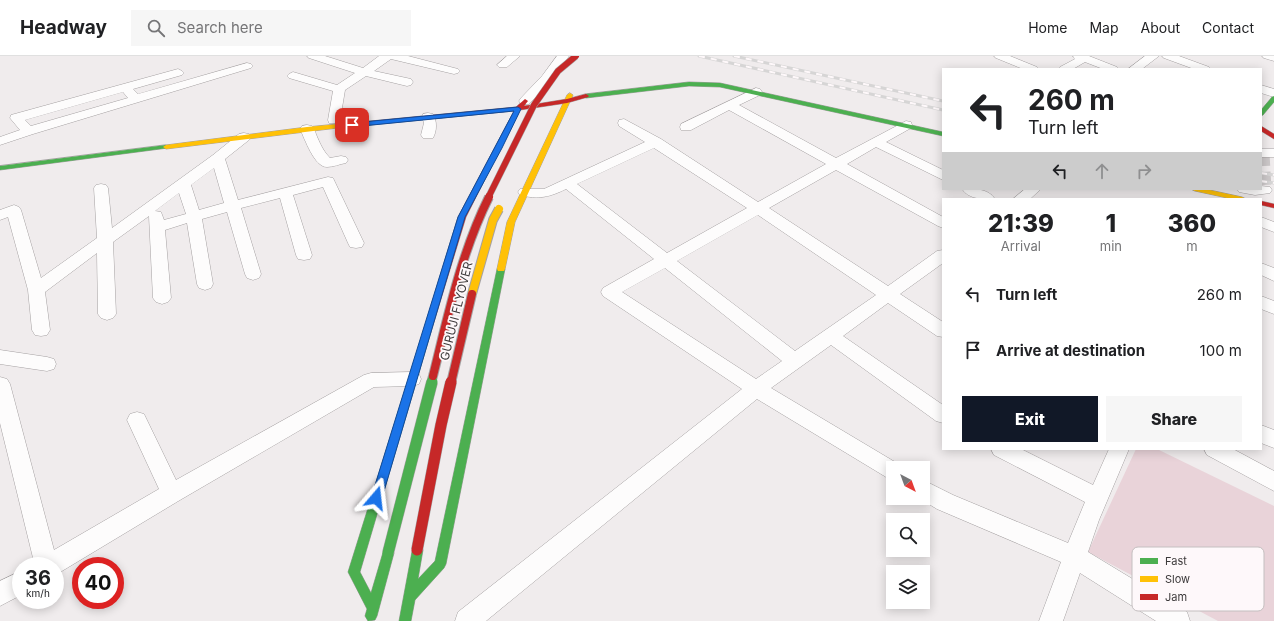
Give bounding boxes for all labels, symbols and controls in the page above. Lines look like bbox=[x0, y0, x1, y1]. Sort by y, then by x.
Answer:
search box bbox=[131, 10, 411, 46]
text: Headway bbox=[20, 16, 107, 39]
icon: search bbox=[145, 17, 167, 39]
text: Search here bbox=[177, 18, 263, 37]
text: Home bbox=[1028, 19, 1067, 36]
text: Map bbox=[1089, 19, 1119, 36]
text: About bbox=[1141, 19, 1180, 36]
text: Contact bbox=[1202, 19, 1254, 36]
text: 260 m bbox=[1028, 83, 1115, 117]
icon: left bbox=[962, 84, 1014, 136]
pin bbox=[335, 108, 369, 142]
icon: arrive bbox=[341, 114, 363, 136]
text: Turn left bbox=[1028, 117, 1098, 138]
icon: left bbox=[1049, 160, 1071, 182]
icon: ahead bbox=[1091, 160, 1113, 182]
icon: right bbox=[1133, 160, 1155, 182]
text: 21:39 bbox=[988, 209, 1054, 238]
text: 1 bbox=[1106, 209, 1116, 238]
text: 360 bbox=[1168, 209, 1216, 238]
text: Arrival bbox=[1001, 238, 1041, 254]
text: min bbox=[1100, 238, 1122, 254]
text: m bbox=[1186, 238, 1198, 254]
street label: GURUJI FLYOVER bbox=[436, 260, 476, 362]
icon: left bbox=[962, 283, 984, 305]
text: Turn left bbox=[996, 285, 1057, 304]
text: 260 m bbox=[1197, 285, 1242, 304]
icon: arrive bbox=[962, 339, 984, 361]
text: Arrive at destination bbox=[996, 341, 1145, 360]
text: 100 m bbox=[1200, 341, 1242, 360]
button: Exit bbox=[962, 396, 1098, 442]
button: Share bbox=[1106, 396, 1242, 442]
north arrow bbox=[886, 461, 930, 505]
map controls bbox=[886, 461, 930, 609]
position arrow bbox=[355, 477, 397, 519]
button: search bbox=[886, 513, 930, 557]
legend bbox=[1132, 547, 1264, 611]
text: Fast bbox=[1165, 554, 1187, 568]
speed limit sign: 40 bbox=[72, 557, 124, 609]
button: layers bbox=[886, 565, 930, 609]
text: 36 bbox=[25, 566, 51, 590]
text: Slow bbox=[1165, 572, 1190, 586]
text: km/h bbox=[26, 587, 50, 599]
text: Jam bbox=[1165, 590, 1187, 604]

